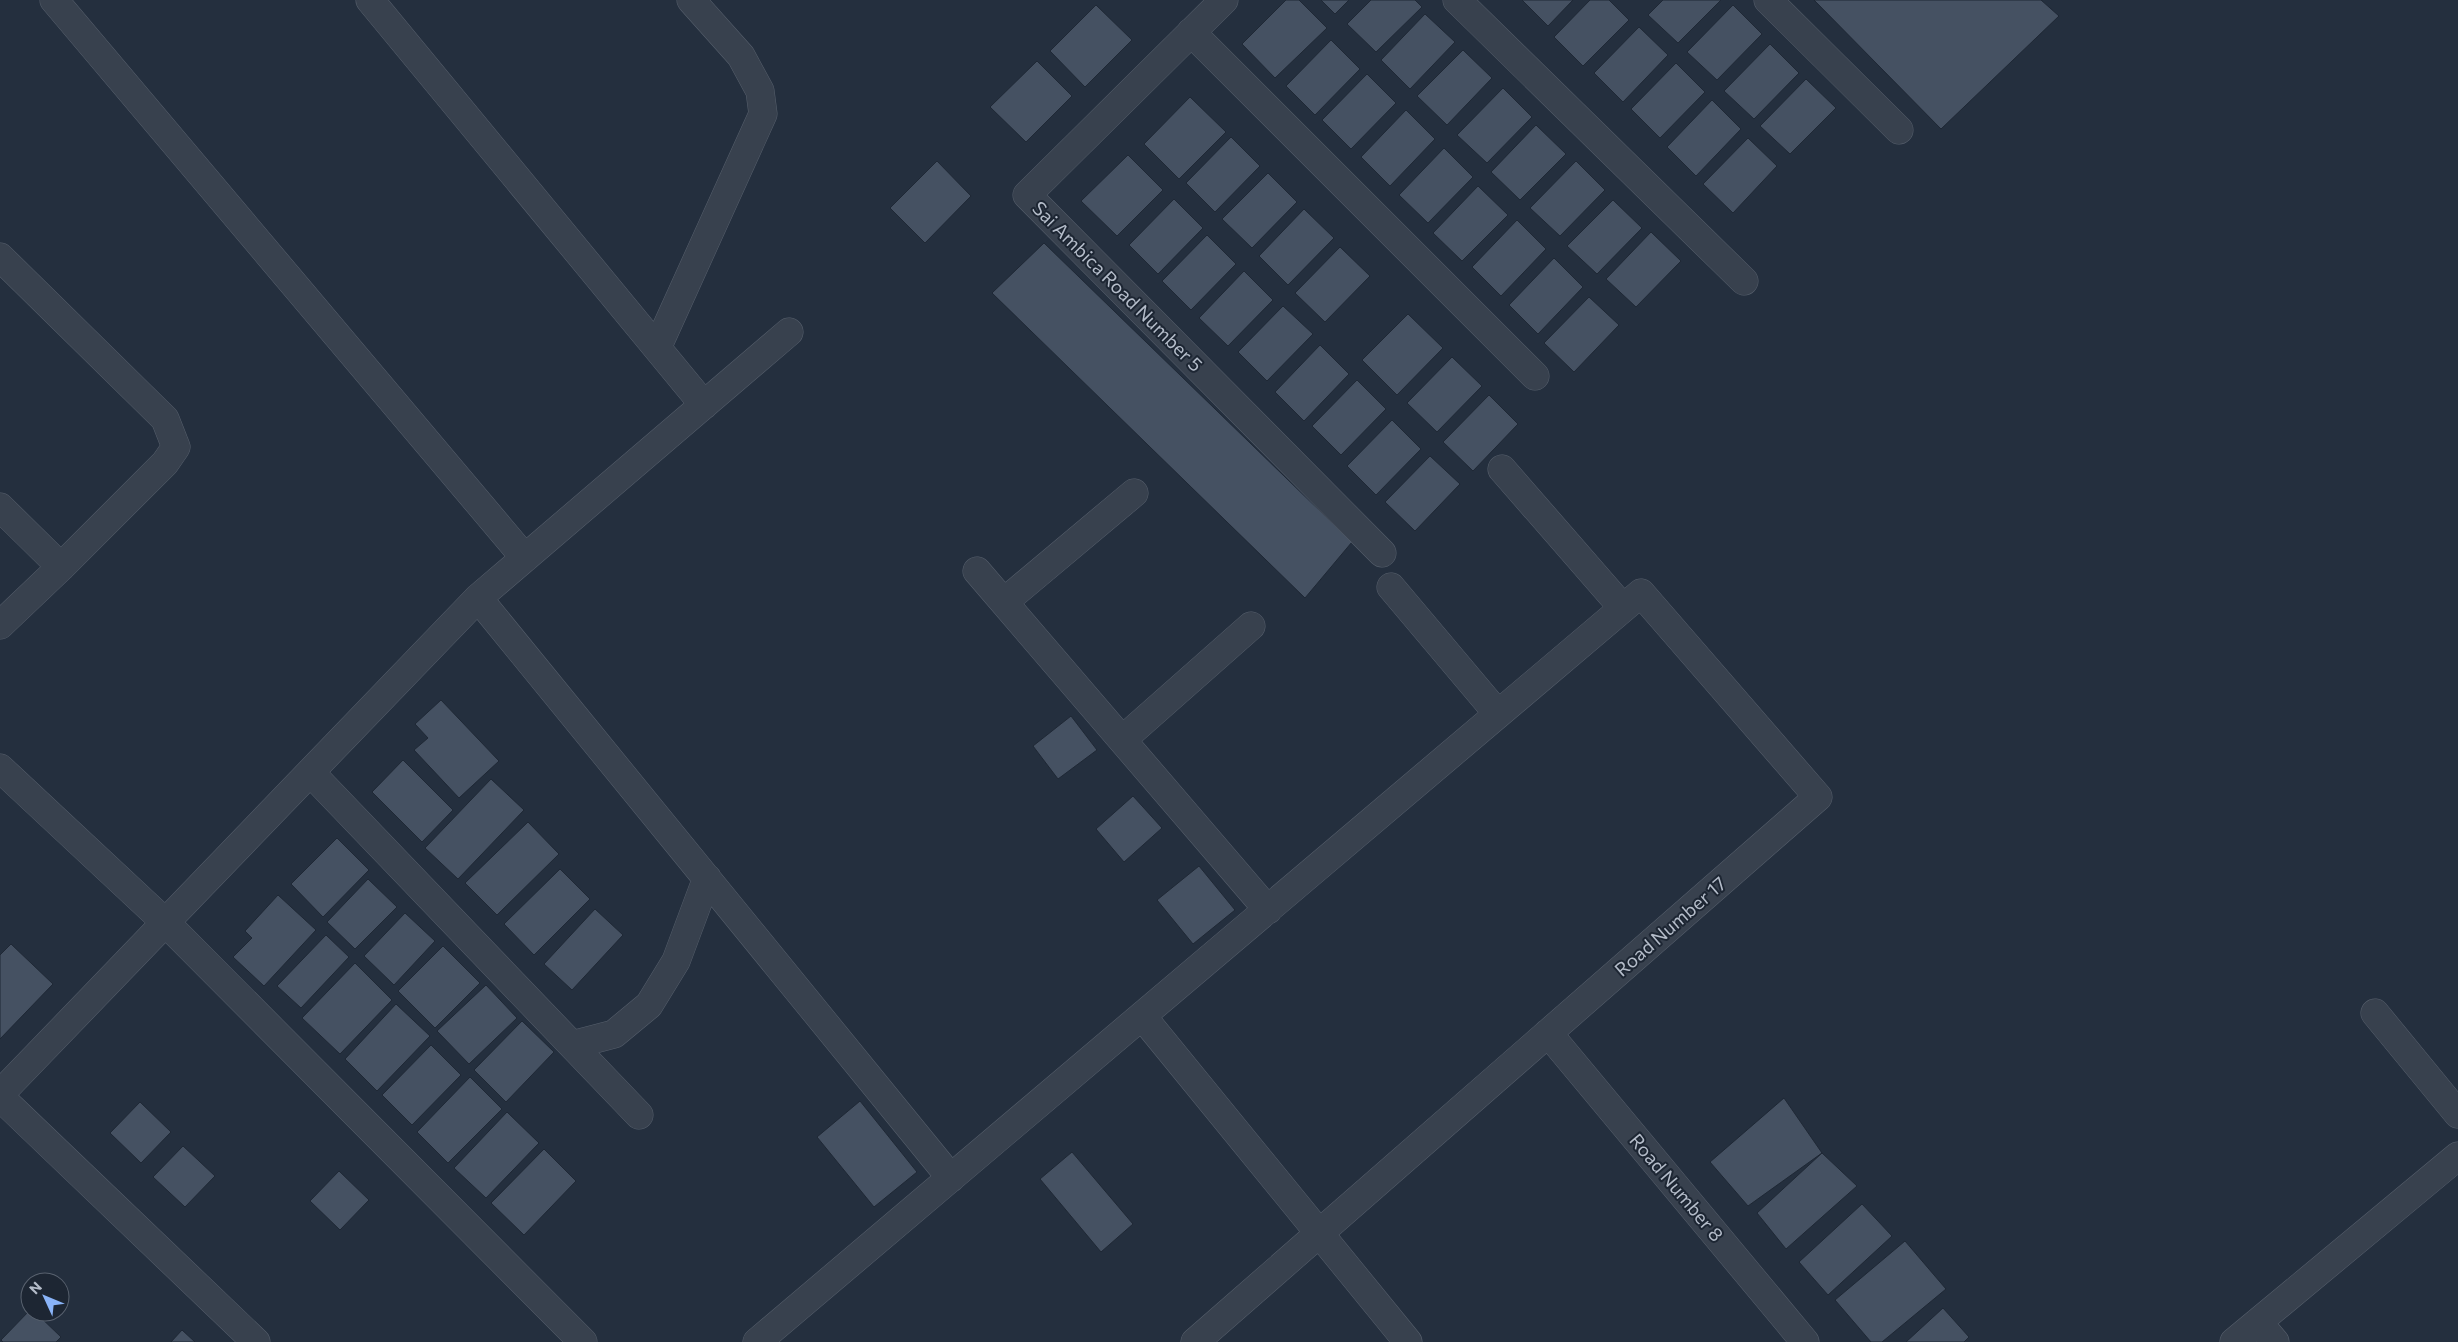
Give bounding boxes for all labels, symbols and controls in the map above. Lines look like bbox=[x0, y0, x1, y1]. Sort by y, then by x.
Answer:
street label: Sai Ambica Road Number 5 bbox=[1028, 196, 1208, 376]
street label: Road Number 17 bbox=[1610, 871, 1730, 981]
street label: Road Number 8 bbox=[1625, 1128, 1729, 1246]
north arrow bbox=[20, 1272, 70, 1322]
text: N bbox=[26, 1278, 45, 1297]

